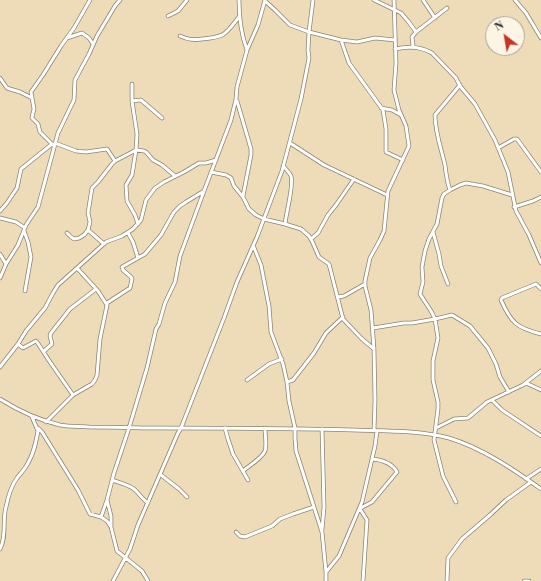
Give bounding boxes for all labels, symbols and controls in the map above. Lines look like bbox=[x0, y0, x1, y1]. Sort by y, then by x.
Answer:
north arrow bbox=[485, 16, 525, 56]
text: N bbox=[492, 18, 507, 35]

